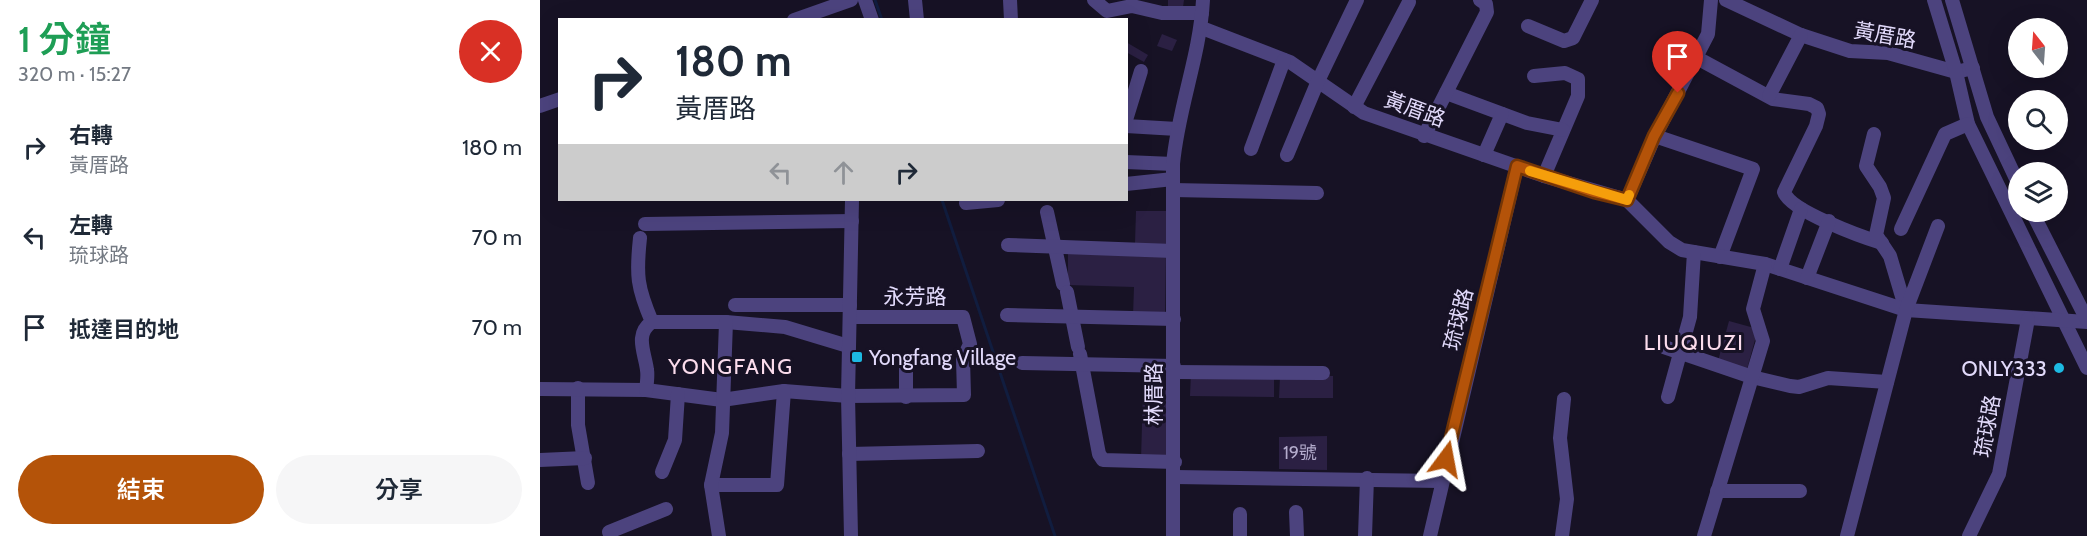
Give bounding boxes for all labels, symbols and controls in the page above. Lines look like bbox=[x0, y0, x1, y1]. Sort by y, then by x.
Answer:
text: 1 分鐘 bbox=[18, 17, 111, 61]
street label: 黃厝路 bbox=[1852, 17, 1918, 53]
north arrow bbox=[2008, 18, 2068, 78]
map controls bbox=[2008, 18, 2068, 222]
button: close bbox=[459, 20, 522, 83]
pin bbox=[1652, 31, 1703, 93]
text: 180 m bbox=[675, 35, 791, 87]
icon: arrive bbox=[1661, 40, 1694, 73]
icon: right bbox=[576, 42, 654, 120]
text: 320 m · 15:27 bbox=[18, 62, 131, 86]
street label: 黃厝路 bbox=[1381, 86, 1449, 132]
button: search bbox=[2008, 90, 2068, 150]
text: 黃厝路 bbox=[675, 92, 756, 125]
text: 右轉 bbox=[69, 122, 113, 149]
icon: right bbox=[18, 131, 51, 164]
text: 180 m bbox=[462, 134, 522, 161]
text: 黃厝路 bbox=[69, 153, 129, 177]
icon: left bbox=[764, 156, 797, 189]
icon: ahead bbox=[827, 156, 860, 189]
icon: right bbox=[890, 156, 923, 189]
button: layers bbox=[2008, 162, 2068, 222]
text: 左轉 bbox=[69, 212, 113, 239]
icon: left bbox=[18, 221, 51, 254]
text: 70 m bbox=[472, 224, 522, 251]
text: 琉球路 bbox=[69, 243, 129, 267]
street label: 永芳路 bbox=[884, 284, 947, 309]
street label: 琉球路 bbox=[1438, 285, 1478, 353]
icon: arrive bbox=[18, 311, 51, 344]
text: 70 m bbox=[472, 314, 522, 341]
text: 抵達目的地 bbox=[69, 316, 179, 343]
district label: LIUQIUZI bbox=[1644, 329, 1744, 356]
place label: Yongfang Village bbox=[868, 345, 1016, 370]
marker: Yongfang Village bbox=[850, 350, 864, 364]
district label: YONGFANG bbox=[667, 353, 794, 380]
place label: ONLY333 bbox=[1962, 356, 2047, 381]
marker: ONLY333 bbox=[2052, 361, 2066, 375]
street label: 林厝路 bbox=[1141, 363, 1166, 426]
street label: 琉球路 bbox=[1969, 393, 2005, 459]
position arrow bbox=[1414, 427, 1478, 491]
house number: 19號 bbox=[1283, 442, 1317, 464]
button: 結束 bbox=[18, 455, 264, 524]
button: 分享 bbox=[276, 455, 522, 524]

